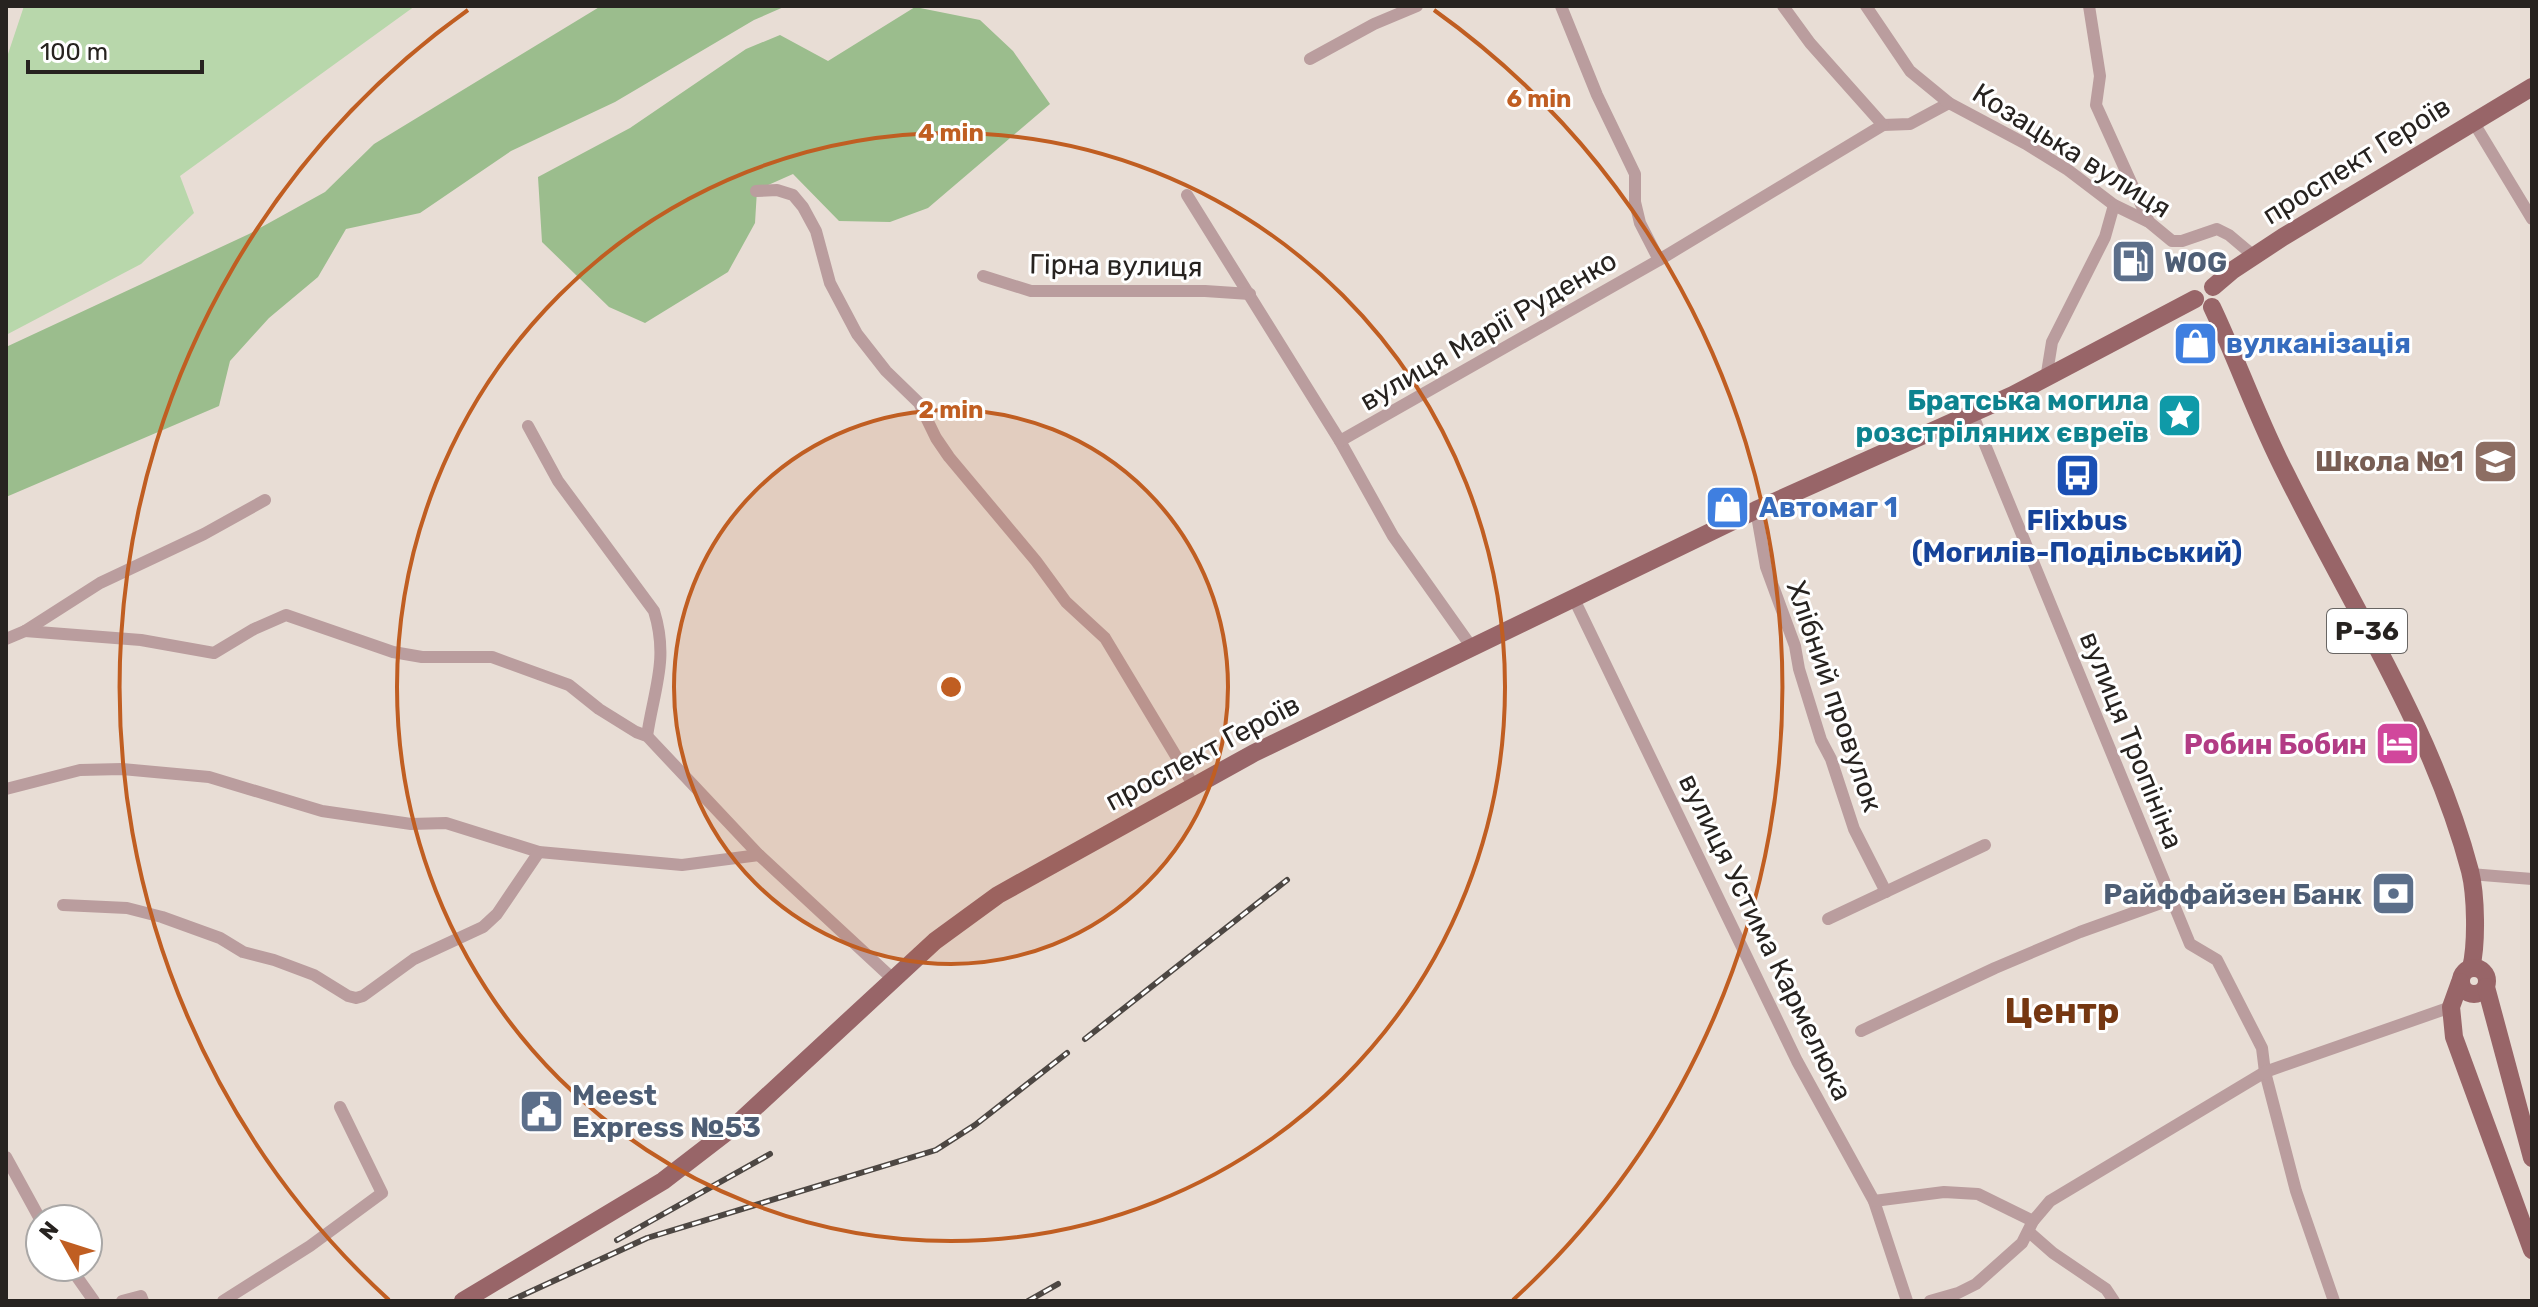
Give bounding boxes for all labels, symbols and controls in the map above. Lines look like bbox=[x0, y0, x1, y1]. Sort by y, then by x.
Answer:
scale bar bbox=[28, 24, 202, 74]
text: 100 m bbox=[40, 38, 108, 66]
street label: Козацька вулиця bbox=[1966, 76, 2177, 225]
text: 6 min bbox=[1506, 85, 1572, 113]
street label: проспект Героїв bbox=[2256, 89, 2456, 231]
text: 4 min bbox=[918, 119, 984, 147]
fuel station icon: WOG bbox=[2109, 238, 2157, 286]
street label: вулиця Марії Руденко bbox=[1354, 243, 1622, 417]
place label: WOG bbox=[2164, 246, 2227, 279]
street label: Гірна вулиця bbox=[1029, 247, 1203, 284]
shop icon: вулканізація bbox=[2171, 319, 2219, 367]
place label: вулканізація bbox=[2226, 327, 2411, 360]
place label: Братська могила розстріляних євреїв bbox=[1856, 384, 2149, 449]
place icon: Братська могила розстріляних євреїв bbox=[2156, 392, 2204, 440]
text: 2 min bbox=[919, 396, 984, 424]
school or university icon: Школа №1 bbox=[2471, 437, 2519, 485]
place label: Школа №1 bbox=[2315, 445, 2464, 478]
bus stop icon: Flixbus (Могилів-Подільський) bbox=[2053, 451, 2101, 499]
shop icon: Автомаг 1 bbox=[1704, 483, 1752, 531]
place label: Автомаг 1 bbox=[1759, 491, 1898, 524]
place label: Flixbus (Могилів-Подільський) bbox=[1912, 504, 2242, 569]
street label: Хлібний провулок bbox=[1780, 576, 1890, 816]
road number: Р-36 bbox=[2327, 609, 2407, 653]
street label: вулиця Тропініна bbox=[2073, 627, 2190, 854]
centre of rings bbox=[937, 673, 965, 701]
street label: проспект Героїв bbox=[1099, 687, 1305, 818]
hotel icon: Робин Бобин bbox=[2374, 720, 2422, 768]
place label: Робин Бобин bbox=[2184, 728, 2367, 761]
street label: вулиця Устима Кармелюка bbox=[1672, 768, 1859, 1106]
bank icon: Райффайзен Банк bbox=[2369, 870, 2417, 918]
place label: Райффайзен Банк bbox=[2103, 878, 2362, 911]
district label: Центр bbox=[2005, 989, 2119, 1032]
place label: Meest Express №53 bbox=[572, 1079, 761, 1144]
public building icon: Meest Express №53 bbox=[517, 1087, 565, 1135]
north arrow bbox=[24, 1203, 104, 1283]
text: N bbox=[33, 1216, 64, 1245]

